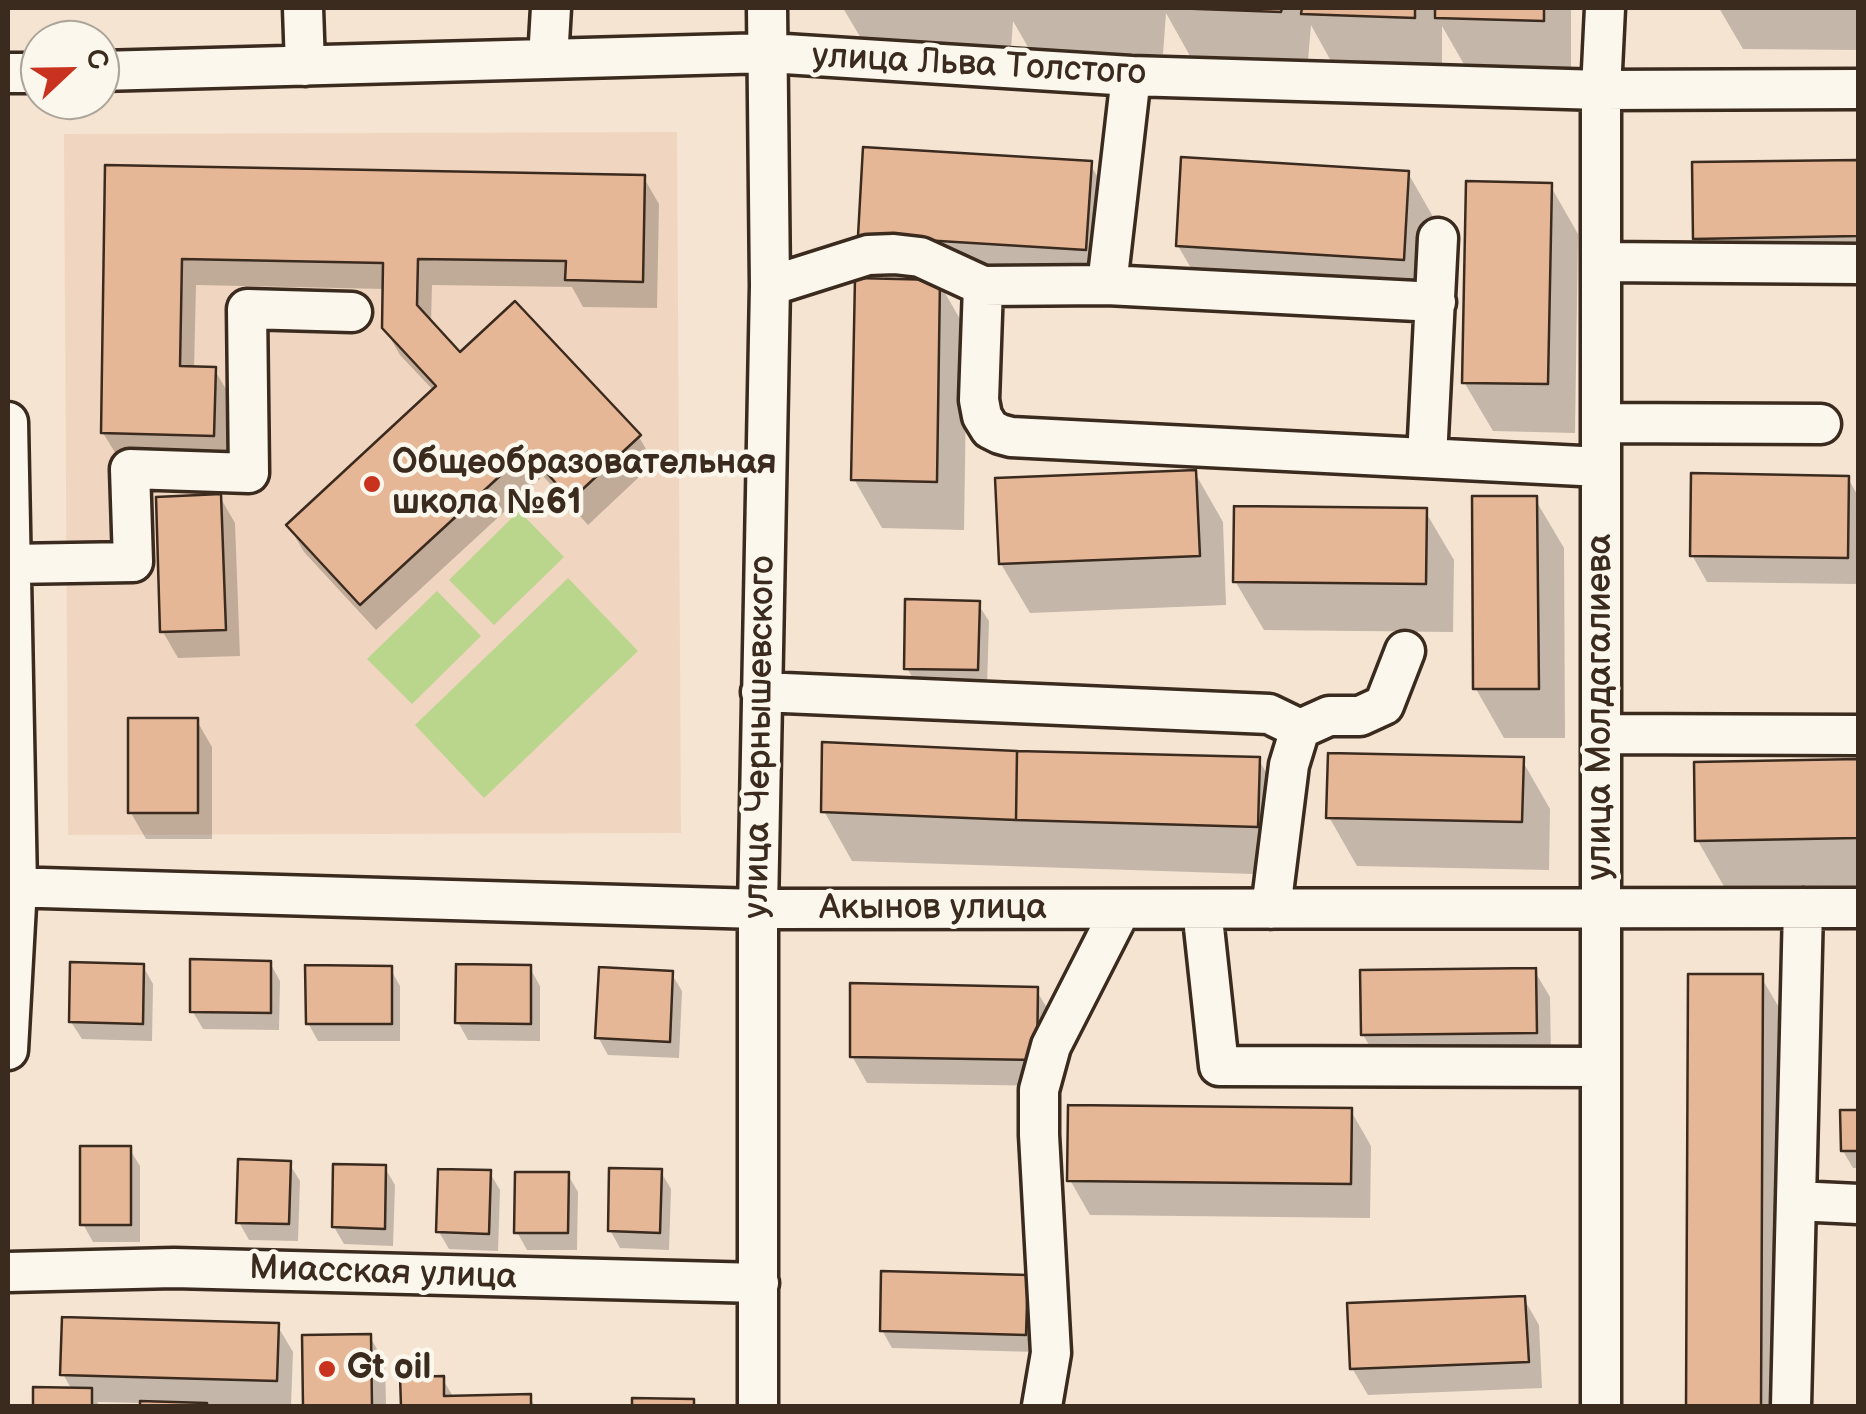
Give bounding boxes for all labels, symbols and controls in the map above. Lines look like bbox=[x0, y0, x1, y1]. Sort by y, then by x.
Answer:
north arrow bbox=[20, 20, 120, 120]
street label: улица Льва Толстого bbox=[811, 36, 1147, 96]
text: С bbox=[77, 44, 115, 75]
place label: Общеобразовательная школа №61 bbox=[392, 443, 777, 525]
marker: Общеобразовательная школа №61 bbox=[361, 473, 383, 495]
street label: улица Молдагалиева bbox=[1580, 534, 1622, 880]
street label: улица Чернышевского bbox=[737, 555, 785, 919]
street label: Акынов улица bbox=[819, 888, 1047, 930]
street label: Миасская улица bbox=[248, 1248, 518, 1300]
place label: Gt oil bbox=[347, 1348, 431, 1390]
marker: Gt oil bbox=[316, 1358, 338, 1380]

